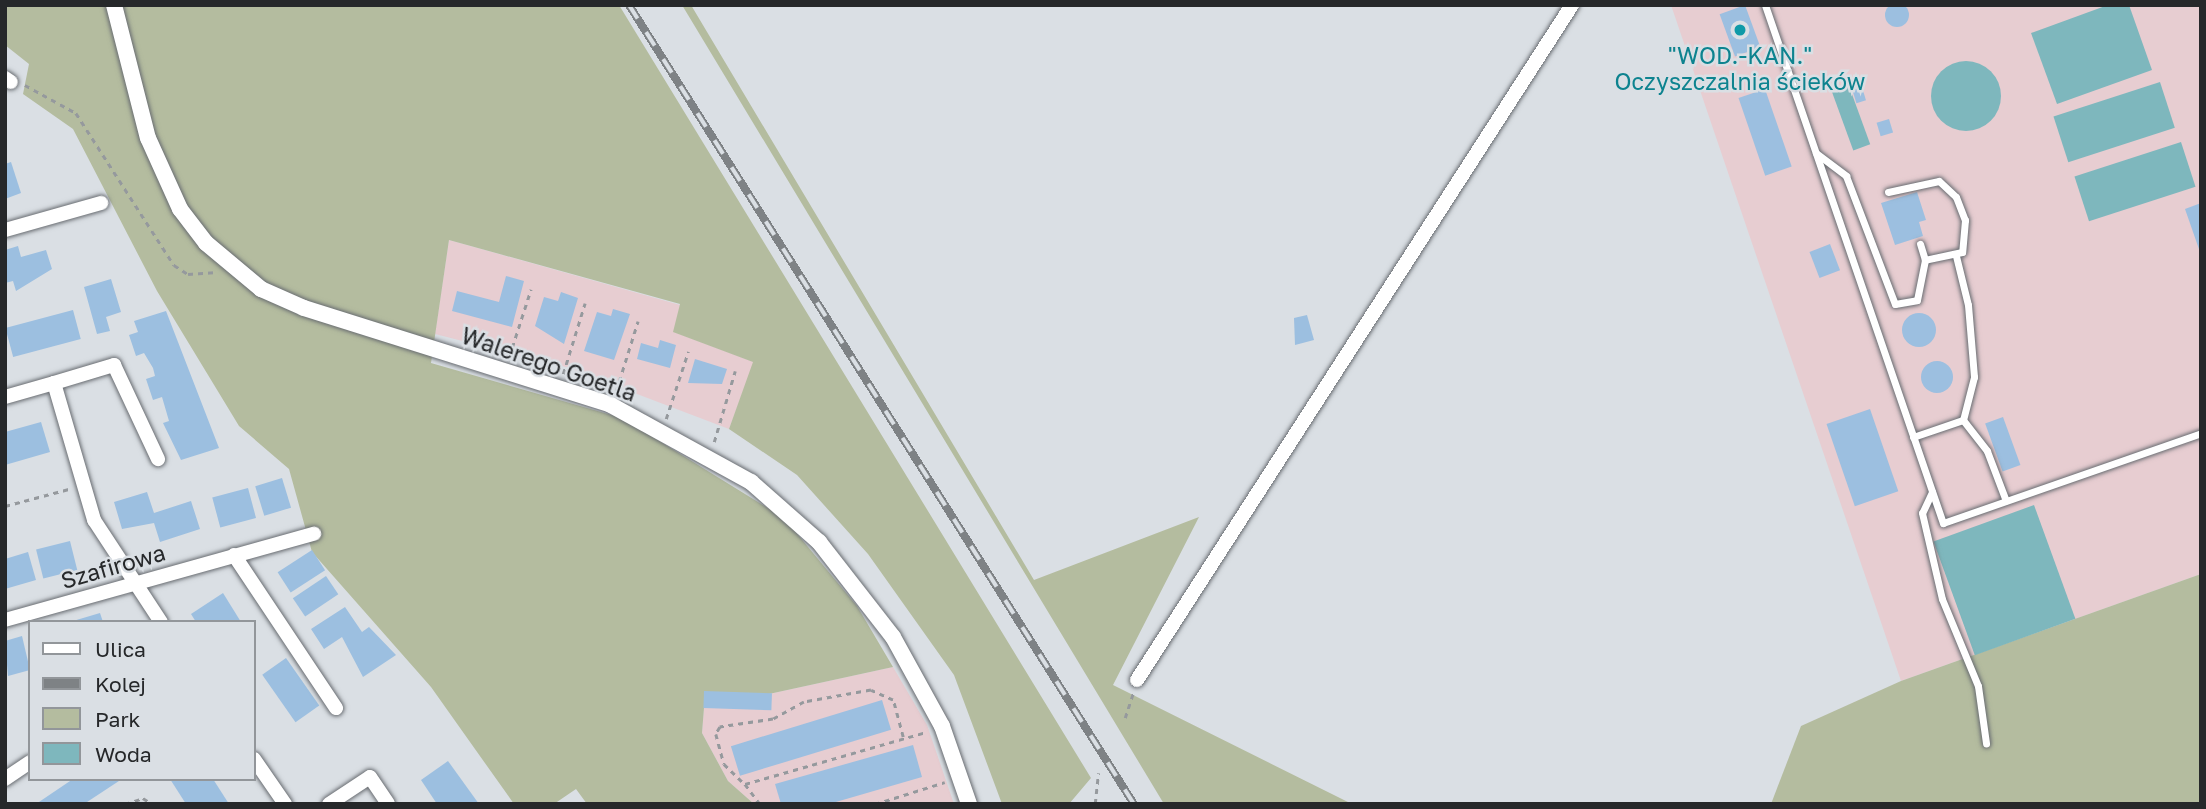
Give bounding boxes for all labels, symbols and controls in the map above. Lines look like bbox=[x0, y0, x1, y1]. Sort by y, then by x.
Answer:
marker: "WOD.-KAN." Oczyszczalnia ścieków bbox=[1732, 22, 1748, 38]
place label: "WOD.-KAN." Oczyszczalnia ścieków bbox=[1615, 41, 1865, 95]
street label: Walerego Goetla bbox=[458, 321, 640, 407]
street label: Szafirowa bbox=[58, 538, 168, 594]
legend bbox=[28, 620, 256, 781]
text: Ulica bbox=[95, 636, 146, 662]
text: Kolej bbox=[95, 671, 146, 697]
text: Park bbox=[95, 706, 140, 732]
text: Woda bbox=[95, 741, 152, 767]

